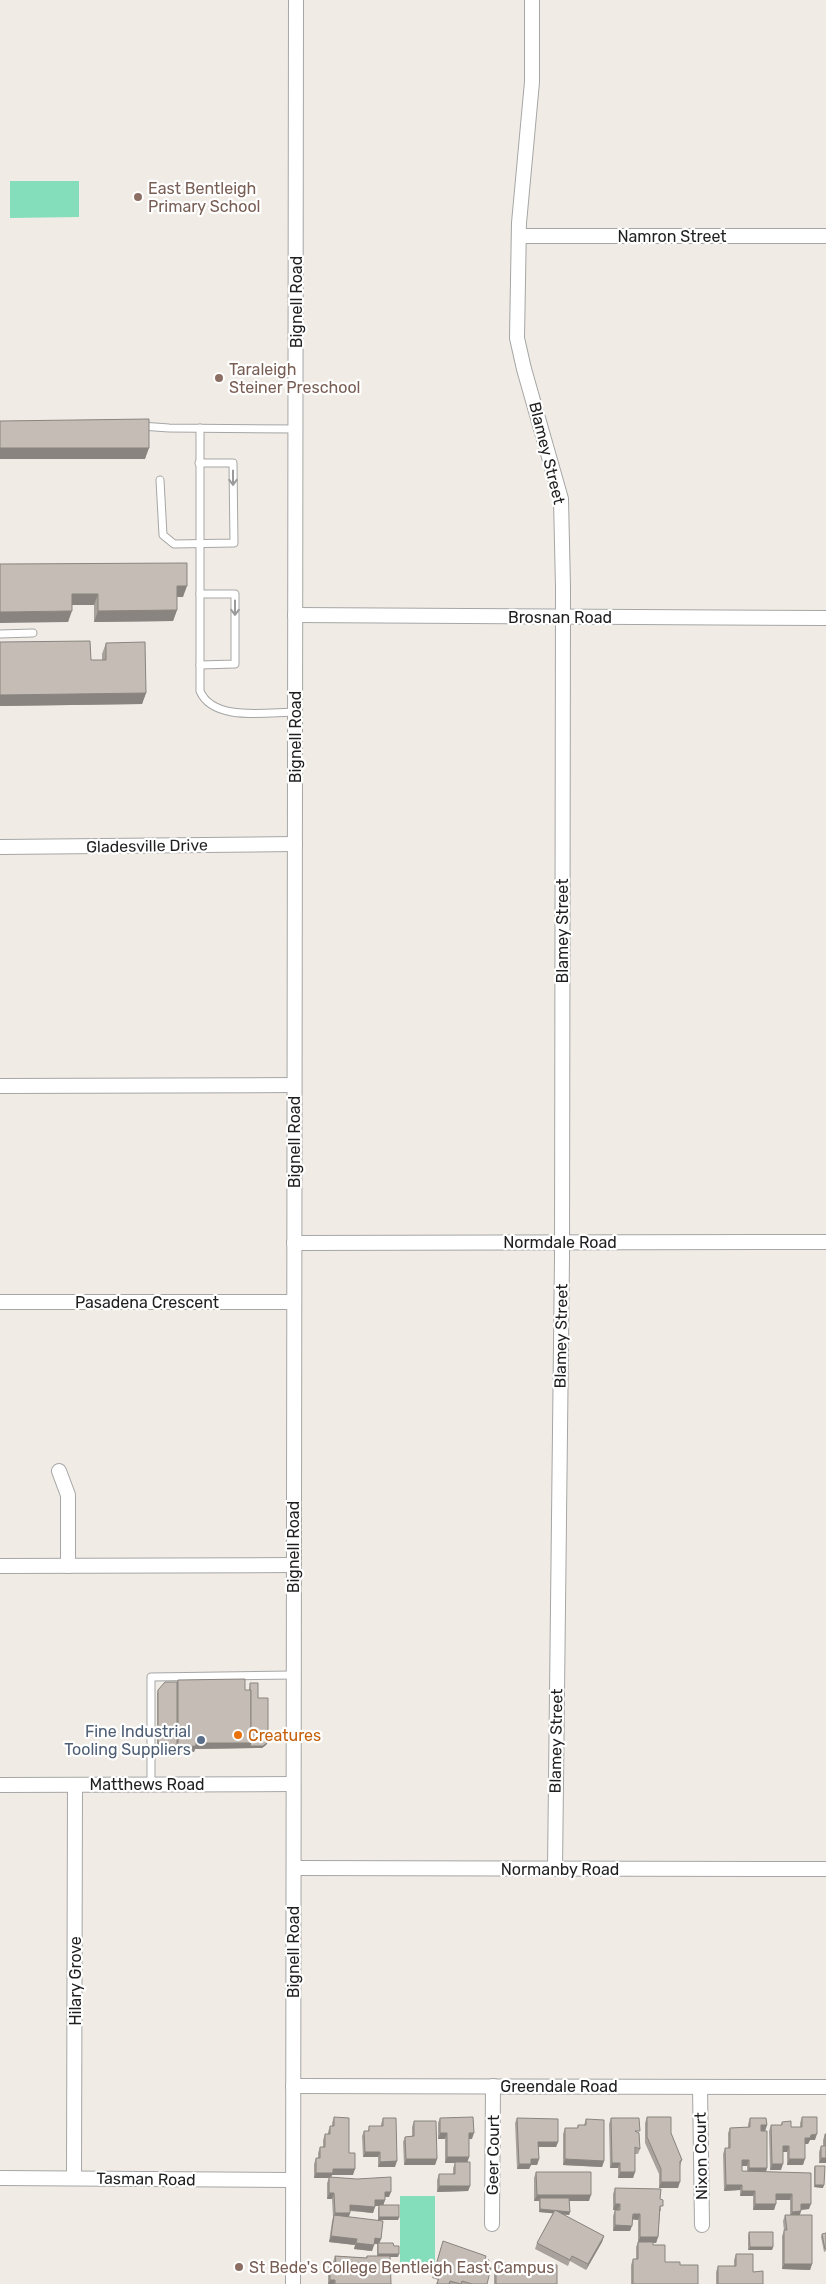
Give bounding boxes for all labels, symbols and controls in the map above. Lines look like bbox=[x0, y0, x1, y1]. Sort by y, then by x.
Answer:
place label: East Bentleigh Primary School bbox=[148, 179, 260, 216]
marker: East Bentleigh Primary School bbox=[132, 191, 144, 203]
street label: Namron Street bbox=[617, 227, 727, 246]
street label: Bignell Road bbox=[287, 256, 306, 348]
place label: Taraleigh Steiner Preschool bbox=[229, 360, 360, 397]
marker: Taraleigh Steiner Preschool bbox=[213, 372, 225, 384]
street label: Blamey Street bbox=[525, 400, 569, 506]
one-way arrow bbox=[228, 470, 238, 486]
one-way arrow bbox=[230, 600, 240, 616]
street label: Brosnan Road bbox=[508, 608, 612, 627]
street label: Bignell Road bbox=[286, 691, 305, 783]
street label: Gladesville Drive bbox=[86, 835, 208, 857]
street label: Blamey Street bbox=[553, 879, 572, 983]
street label: Bignell Road bbox=[285, 1096, 304, 1188]
street label: Normdale Road bbox=[503, 1233, 617, 1252]
street label: Blamey Street bbox=[551, 1283, 571, 1389]
street label: Pasadena Crescent bbox=[75, 1293, 219, 1312]
street label: Bignell Road bbox=[284, 1501, 303, 1593]
street label: Blamey Street bbox=[546, 1688, 566, 1794]
place label: Fine Industrial Tooling Suppliers bbox=[64, 1722, 191, 1759]
place label: Creatures bbox=[248, 1726, 321, 1745]
marker: Creatures bbox=[232, 1729, 244, 1741]
marker: Fine Industrial Tooling Suppliers bbox=[195, 1734, 207, 1746]
street label: Matthews Road bbox=[89, 1775, 205, 1794]
street label: Normanby Road bbox=[501, 1860, 619, 1879]
street label: Bignell Road bbox=[284, 1906, 303, 1998]
street label: Hilary Grove bbox=[66, 1936, 85, 2026]
street label: Greendale Road bbox=[500, 2077, 618, 2096]
street label: Nixon Court bbox=[691, 2112, 711, 2200]
street label: Geer Court bbox=[483, 2115, 503, 2195]
street label: Tasman Road bbox=[96, 2169, 196, 2189]
place label: St Bede's College Bentleigh East Campus bbox=[249, 2258, 554, 2277]
marker: St Bede's College Bentleigh East Campus bbox=[233, 2261, 245, 2273]

